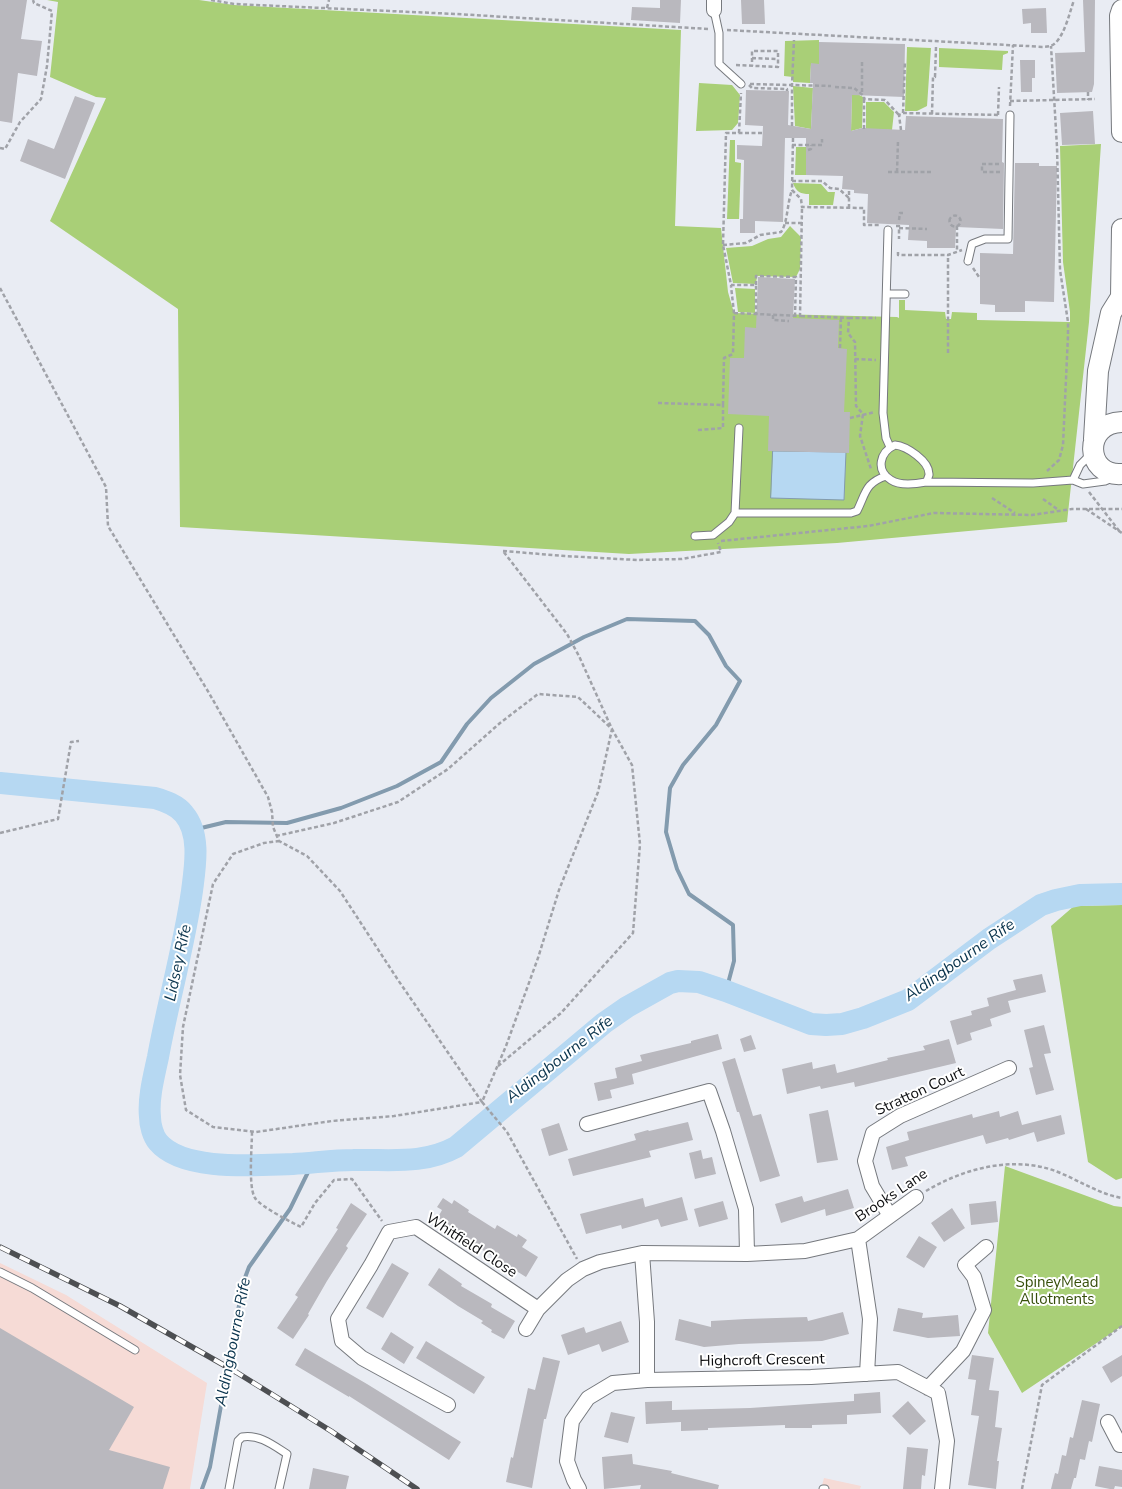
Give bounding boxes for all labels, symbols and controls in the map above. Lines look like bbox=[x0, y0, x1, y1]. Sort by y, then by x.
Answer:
water label: Aldingbourne Rife bbox=[901, 916, 1019, 1006]
water label: Lidsey Rife bbox=[161, 923, 197, 1003]
water label: Aldingbourne Rife bbox=[503, 1012, 617, 1108]
street label: Stratton Court bbox=[873, 1064, 967, 1120]
street label: Brooks Lane bbox=[853, 1165, 931, 1227]
street label: Whitfield Close bbox=[422, 1210, 520, 1282]
park label: SpineyMead Allotments bbox=[1015, 1274, 1099, 1309]
water label: Aldingbourne Rife bbox=[212, 1276, 256, 1408]
street label: Highcroft Crescent bbox=[699, 1351, 825, 1371]

